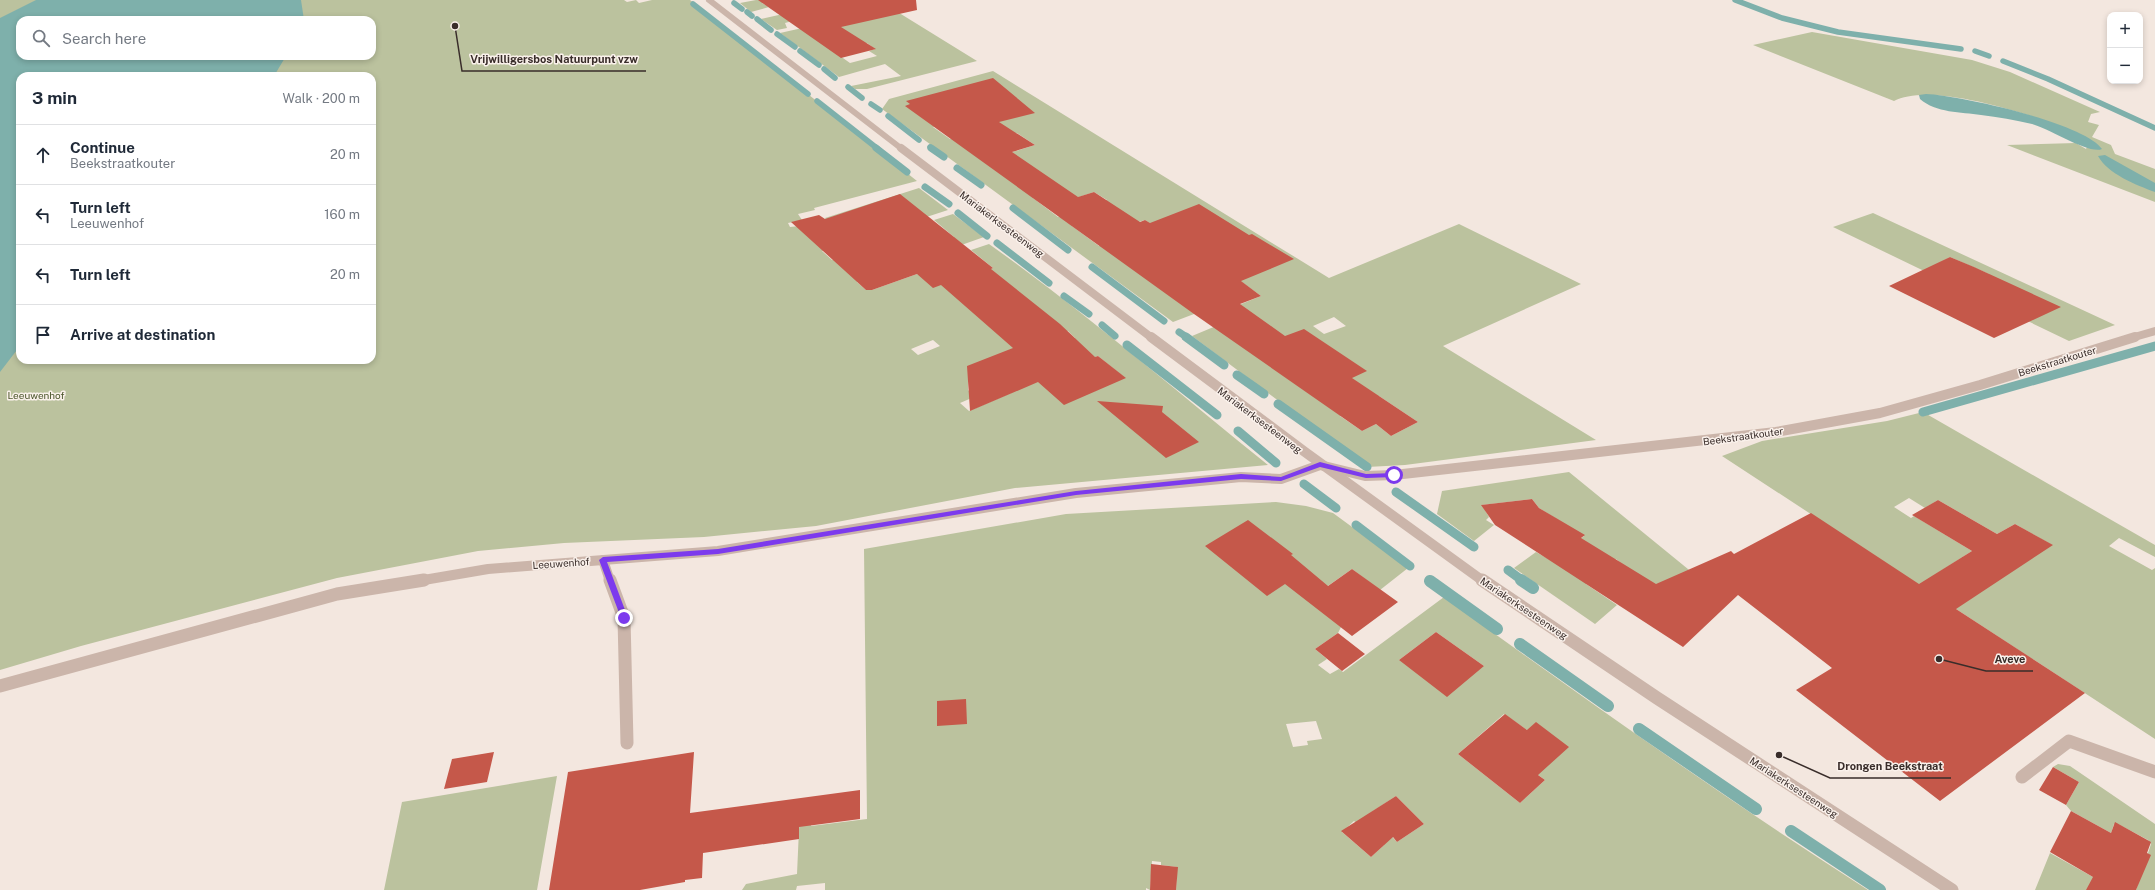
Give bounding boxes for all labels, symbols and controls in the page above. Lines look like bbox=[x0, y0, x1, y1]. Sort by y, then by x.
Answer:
map controls bbox=[2107, 12, 2143, 84]
button: + bbox=[2107, 12, 2143, 48]
search box bbox=[16, 16, 376, 60]
icon: search bbox=[30, 27, 52, 49]
text: Search here bbox=[62, 30, 146, 47]
callout: Vrijwilligersbos Natuurpunt vzw bbox=[462, 48, 646, 71]
button: − bbox=[2107, 48, 2143, 84]
text: Vrijwilligersbos Natuurpunt vzw bbox=[470, 53, 638, 65]
text: 3 min bbox=[32, 88, 77, 108]
text: Walk · 200 m bbox=[283, 91, 360, 106]
text: Continue bbox=[70, 139, 135, 156]
icon: ahead bbox=[32, 144, 54, 166]
text: 20 m bbox=[330, 147, 360, 162]
text: Beekstraatkouter bbox=[70, 156, 175, 171]
street label: Mariakerksesteenweg bbox=[957, 188, 1047, 260]
text: Turn left bbox=[70, 199, 131, 216]
icon: left bbox=[32, 204, 54, 226]
text: 160 m bbox=[324, 207, 360, 222]
text: Leeuwenhof bbox=[70, 216, 144, 231]
icon: left bbox=[32, 264, 54, 286]
text: Turn left bbox=[70, 266, 131, 283]
text: 20 m bbox=[330, 267, 360, 282]
icon: arrive bbox=[32, 324, 54, 346]
text: Arrive at destination bbox=[70, 326, 215, 343]
street label: Beekstraatkouter bbox=[2017, 343, 2098, 379]
street label: Mariakerksesteenweg bbox=[1215, 384, 1305, 456]
park label: Leeuwenhof bbox=[7, 389, 65, 401]
street label: Beekstraatkouter bbox=[1702, 424, 1784, 448]
route start bbox=[1385, 466, 1403, 484]
street label: Leeuwenhof bbox=[532, 555, 590, 571]
street label: Mariakerksesteenweg bbox=[1478, 574, 1570, 642]
route end bbox=[615, 609, 633, 627]
callout: Aveve bbox=[1986, 648, 2033, 671]
text: Aveve bbox=[1995, 653, 2025, 665]
street label: Mariakerksesteenweg bbox=[1748, 754, 1840, 820]
callout: Drongen Beekstraat bbox=[1830, 755, 1951, 778]
text: Drongen Beekstraat bbox=[1837, 760, 1943, 772]

